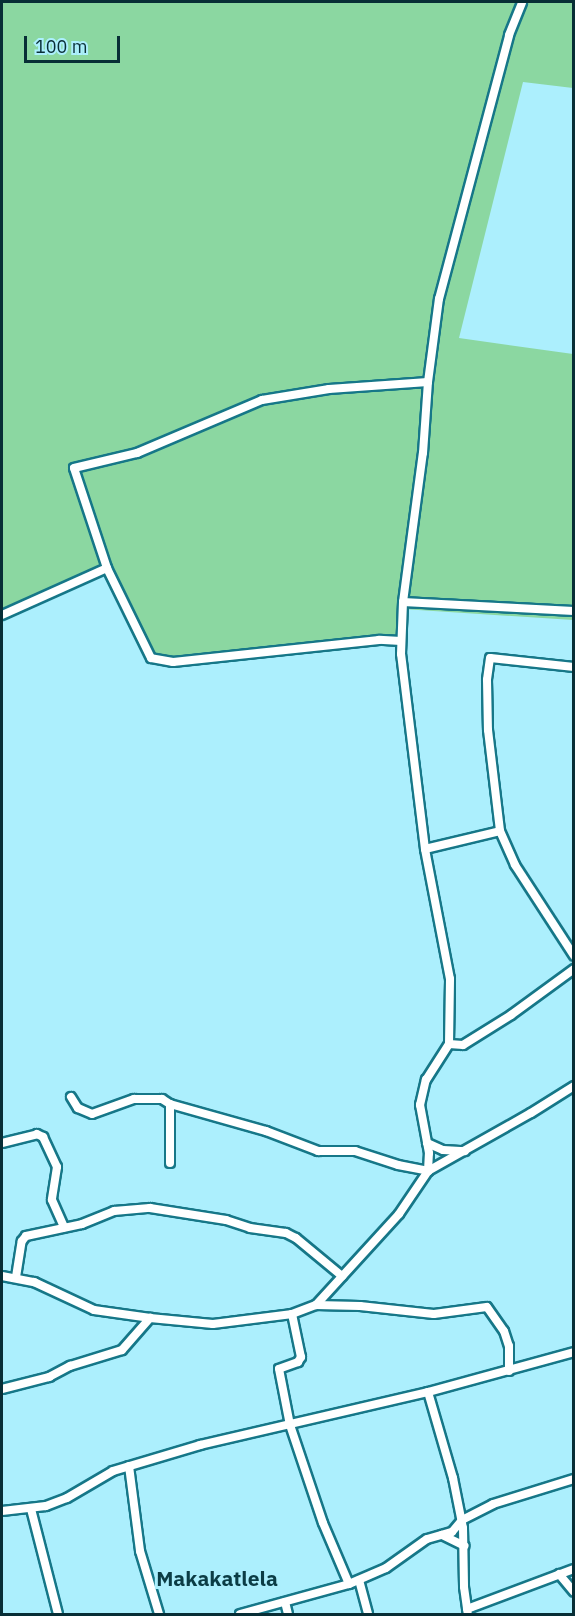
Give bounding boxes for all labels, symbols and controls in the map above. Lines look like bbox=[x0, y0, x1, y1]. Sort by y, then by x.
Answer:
scale bar bbox=[27, 24, 123, 62]
text: 100 m bbox=[35, 35, 87, 58]
district label: Makakatlela bbox=[156, 1565, 278, 1591]

